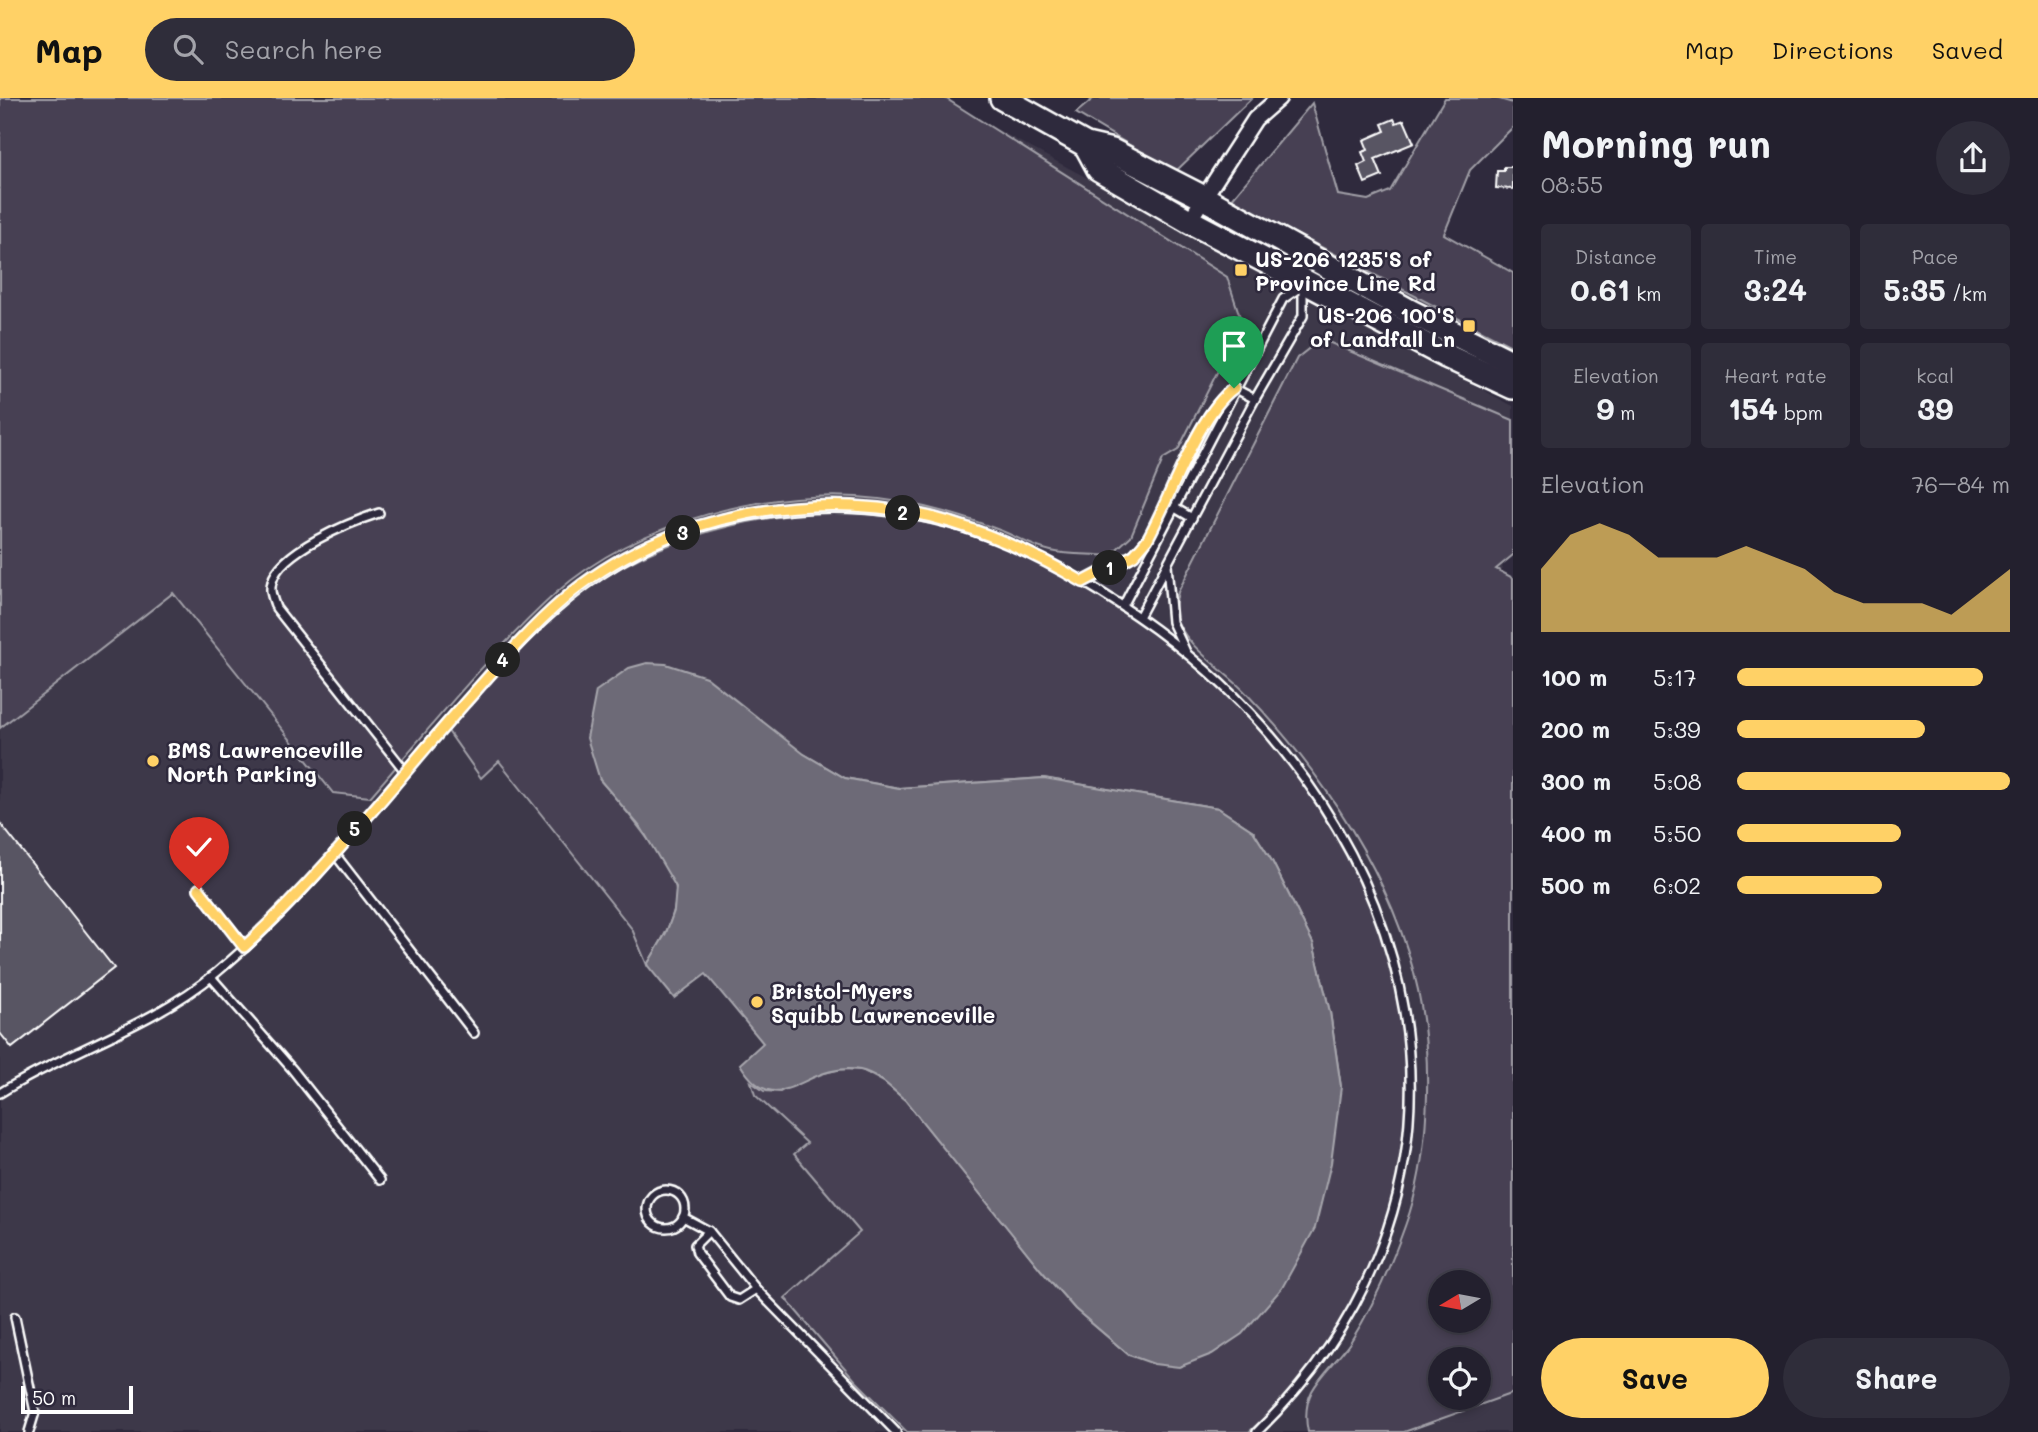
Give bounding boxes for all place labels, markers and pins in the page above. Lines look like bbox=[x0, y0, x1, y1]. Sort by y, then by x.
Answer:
place label: US-206 1235'S of Province Line Rd bbox=[1255, 245, 1435, 296]
marker: US-206 1235'S of Province Line Rd bbox=[1233, 262, 1249, 278]
place label: US-206 100'S of Landfall Ln bbox=[1310, 301, 1455, 352]
pin bbox=[1204, 316, 1264, 388]
marker: US-206 100'S of Landfall Ln bbox=[1461, 318, 1477, 334]
pin: 2 bbox=[886, 496, 920, 530]
pin: 3 bbox=[666, 516, 700, 550]
pin: 1 bbox=[1092, 550, 1128, 586]
pin: 4 bbox=[486, 642, 520, 678]
place label: BMS Lawrenceville North Parking bbox=[167, 736, 363, 787]
marker: BMS Lawrenceville North Parking bbox=[145, 753, 161, 769]
pin: 5 bbox=[338, 812, 372, 846]
pin bbox=[169, 817, 229, 889]
place label: Bristol-Myers Squibb Lawrenceville bbox=[771, 977, 995, 1028]
marker: Bristol-Myers Squibb Lawrenceville bbox=[749, 994, 765, 1010]

